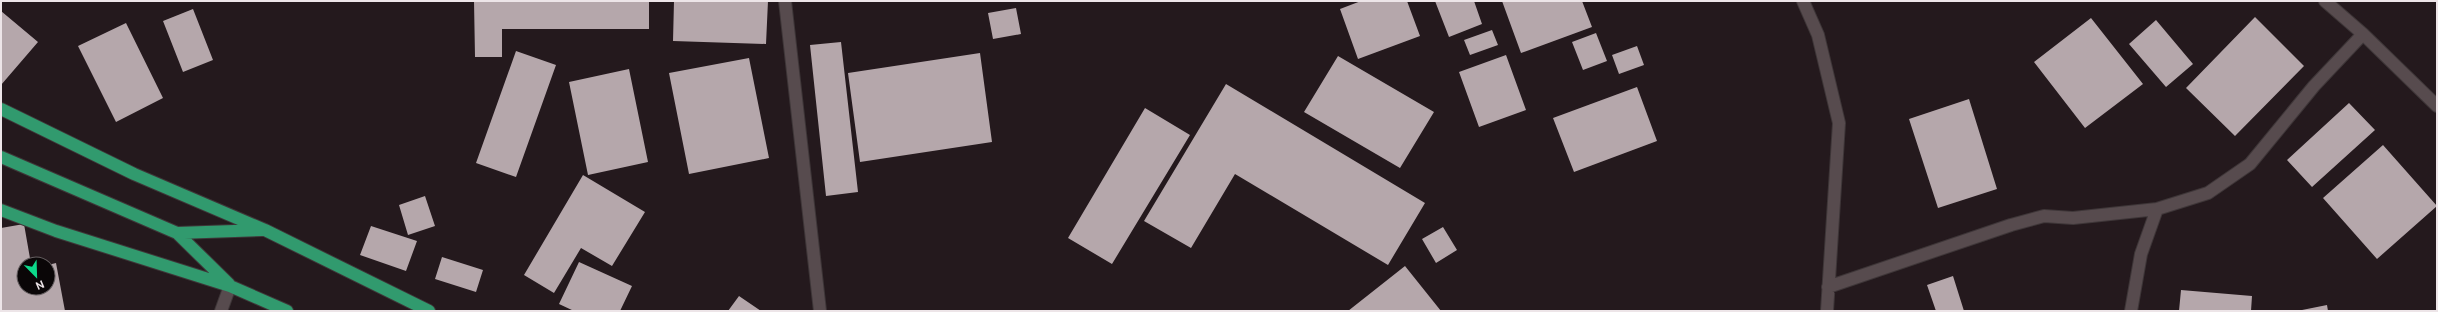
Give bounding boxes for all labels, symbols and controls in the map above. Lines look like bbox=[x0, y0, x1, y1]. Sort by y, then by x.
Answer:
north arrow bbox=[16, 256, 56, 296]
text: N bbox=[34, 278, 46, 292]

